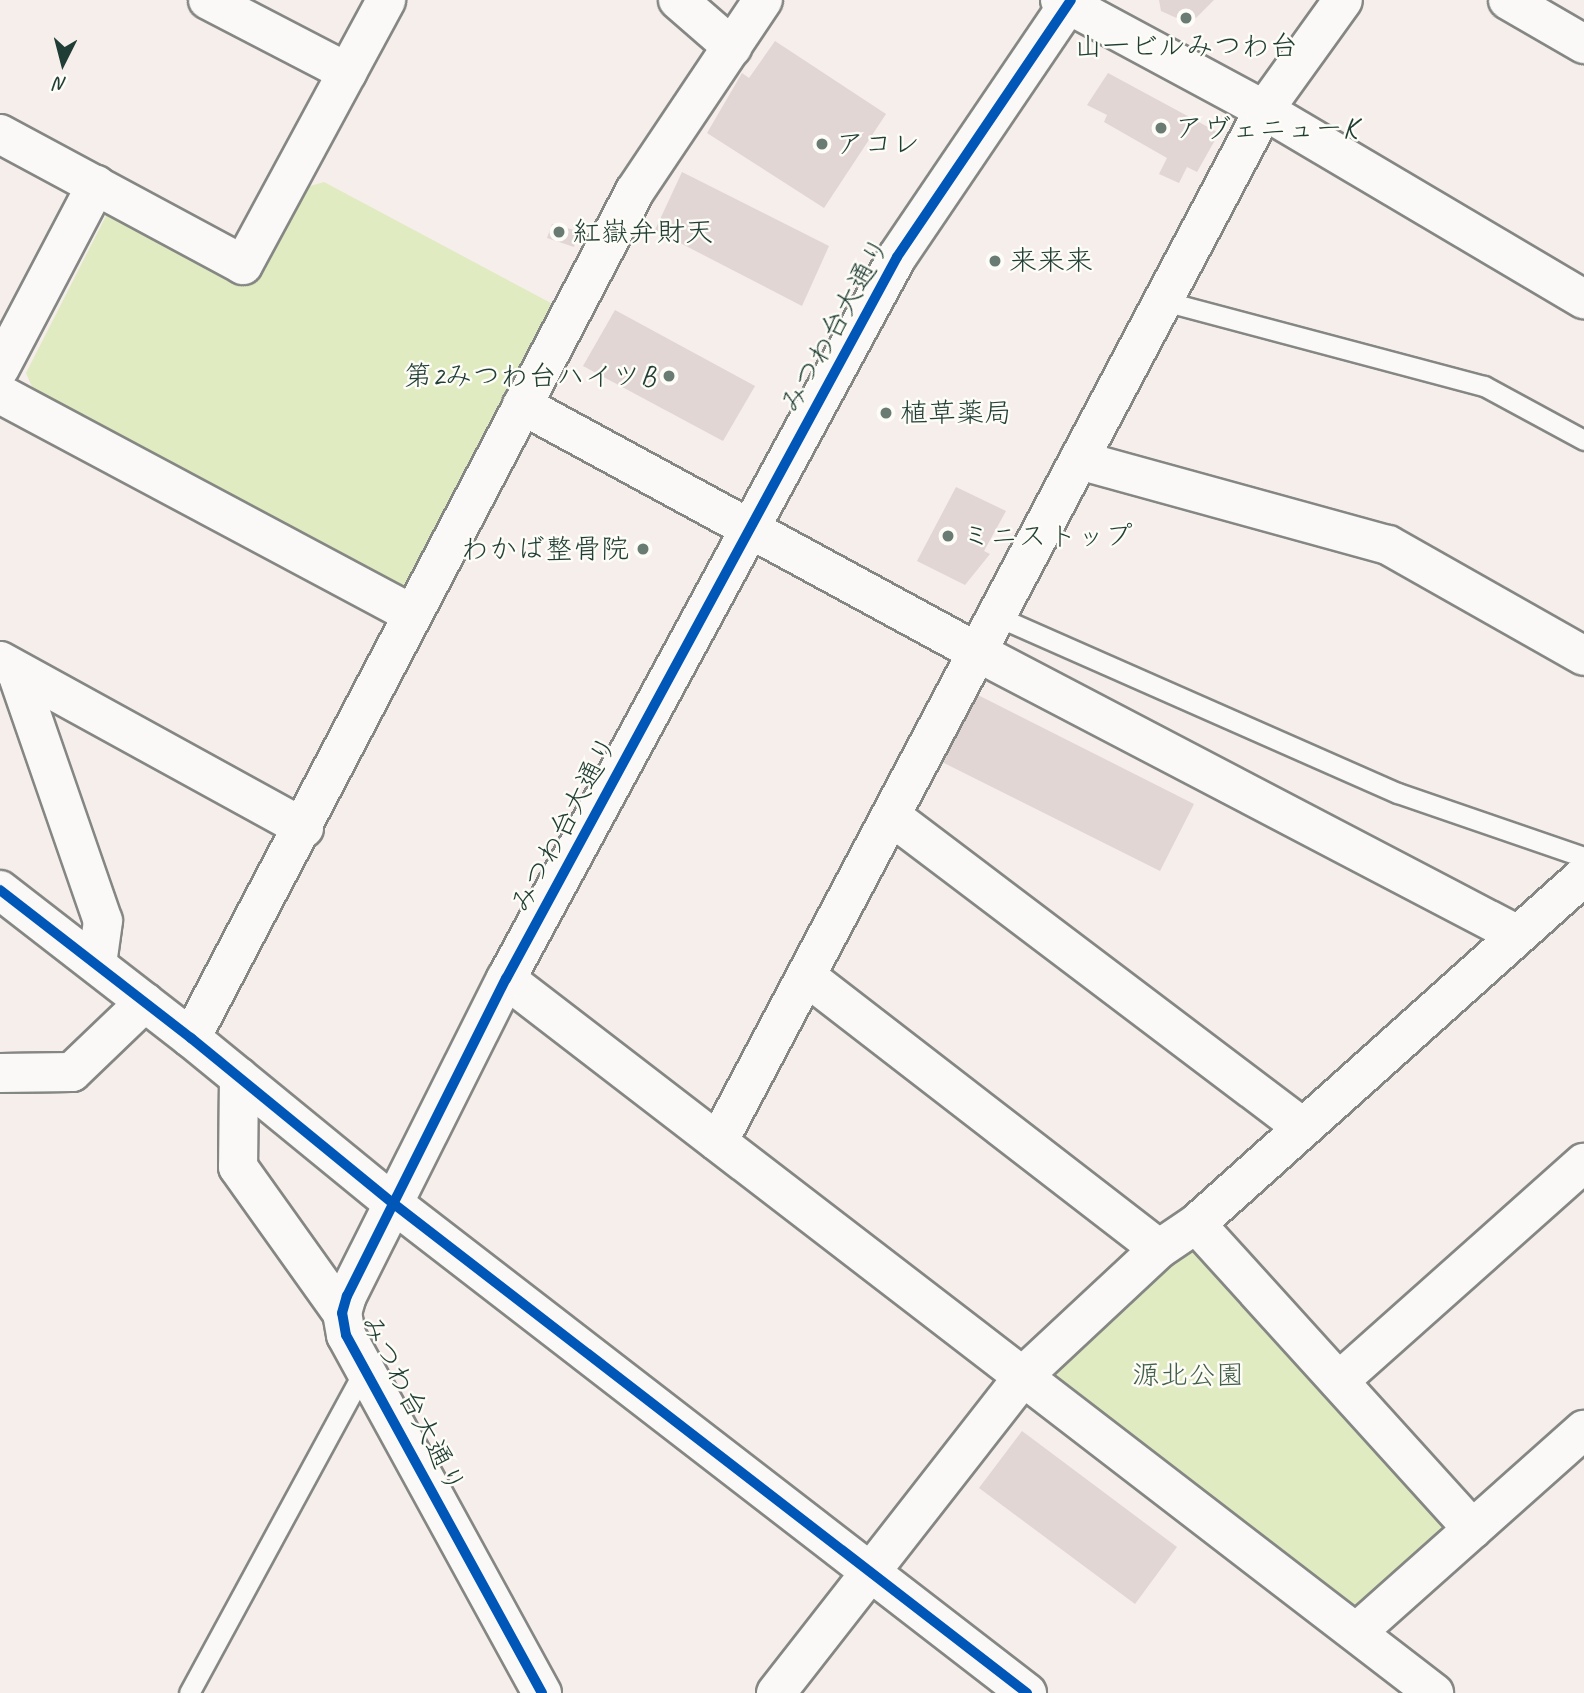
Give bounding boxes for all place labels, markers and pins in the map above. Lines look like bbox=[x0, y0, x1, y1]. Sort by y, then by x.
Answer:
marker: 山一ビルみつわ台 bbox=[1178, 10, 1194, 26]
place label: 山一ビルみつわ台 bbox=[1074, 29, 1298, 63]
place label: アヴェニューK bbox=[1175, 111, 1357, 145]
marker: アヴェニューK bbox=[1153, 120, 1169, 136]
place label: アコレ bbox=[836, 127, 920, 161]
marker: アコレ bbox=[814, 136, 830, 152]
place label: 紅嶽弁財天 bbox=[573, 215, 713, 249]
marker: 紅嶽弁財天 bbox=[551, 224, 567, 240]
place label: 来来来 bbox=[1009, 244, 1093, 278]
marker: 来来来 bbox=[987, 253, 1003, 269]
place label: 第2みつわ台ハイツB bbox=[404, 359, 655, 393]
marker: 第2みつわ台ハイツB bbox=[661, 368, 677, 384]
place label: 植草薬局 bbox=[900, 396, 1012, 430]
marker: 植草薬局 bbox=[878, 405, 894, 421]
place label: ミニストップ bbox=[962, 519, 1130, 553]
marker: ミニストップ bbox=[940, 528, 956, 544]
place label: わかば整骨院 bbox=[461, 532, 629, 566]
marker: わかば整骨院 bbox=[635, 541, 651, 557]

